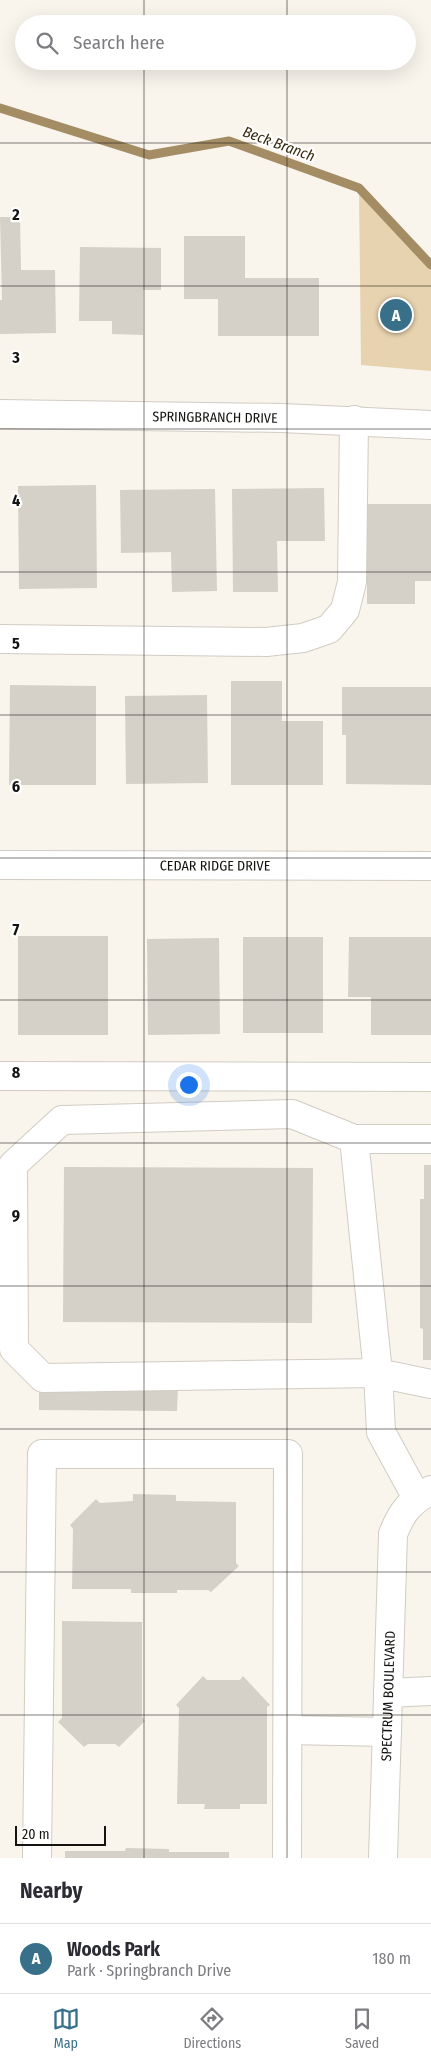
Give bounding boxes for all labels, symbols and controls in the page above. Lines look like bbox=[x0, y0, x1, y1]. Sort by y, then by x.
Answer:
search box bbox=[15, 15, 416, 70]
icon: search bbox=[33, 29, 61, 57]
text: Search here bbox=[73, 31, 165, 54]
water label: Beck Branch bbox=[240, 123, 318, 165]
text: 2 bbox=[11, 205, 20, 224]
pin: A bbox=[380, 296, 412, 334]
text: 3 bbox=[11, 348, 20, 367]
street label: SPRINGBRANCH DRIVE bbox=[152, 408, 278, 427]
text: 4 bbox=[12, 491, 20, 510]
text: 5 bbox=[12, 634, 20, 653]
text: 6 bbox=[12, 777, 20, 796]
street label: CEDAR RIDGE DRIVE bbox=[160, 857, 271, 875]
text: 7 bbox=[13, 920, 20, 939]
text: 8 bbox=[12, 1063, 21, 1082]
your location bbox=[176, 1072, 202, 1098]
text: 9 bbox=[12, 1206, 20, 1225]
street label: SPECTRUM BOULEVARD bbox=[378, 1630, 399, 1762]
scale bar bbox=[15, 1823, 106, 1846]
text: 20 m bbox=[22, 1826, 50, 1843]
text: Nearby bbox=[20, 1878, 82, 1904]
text: Woods Park bbox=[67, 1938, 160, 1961]
text: A bbox=[32, 1949, 40, 1968]
text: 180 m bbox=[372, 1949, 411, 1968]
text: Park · Springbranch Drive bbox=[67, 1961, 231, 1980]
tab: Map bbox=[52, 2005, 80, 2052]
tab: Directions bbox=[183, 2005, 241, 2052]
tab: Saved bbox=[345, 2005, 379, 2052]

